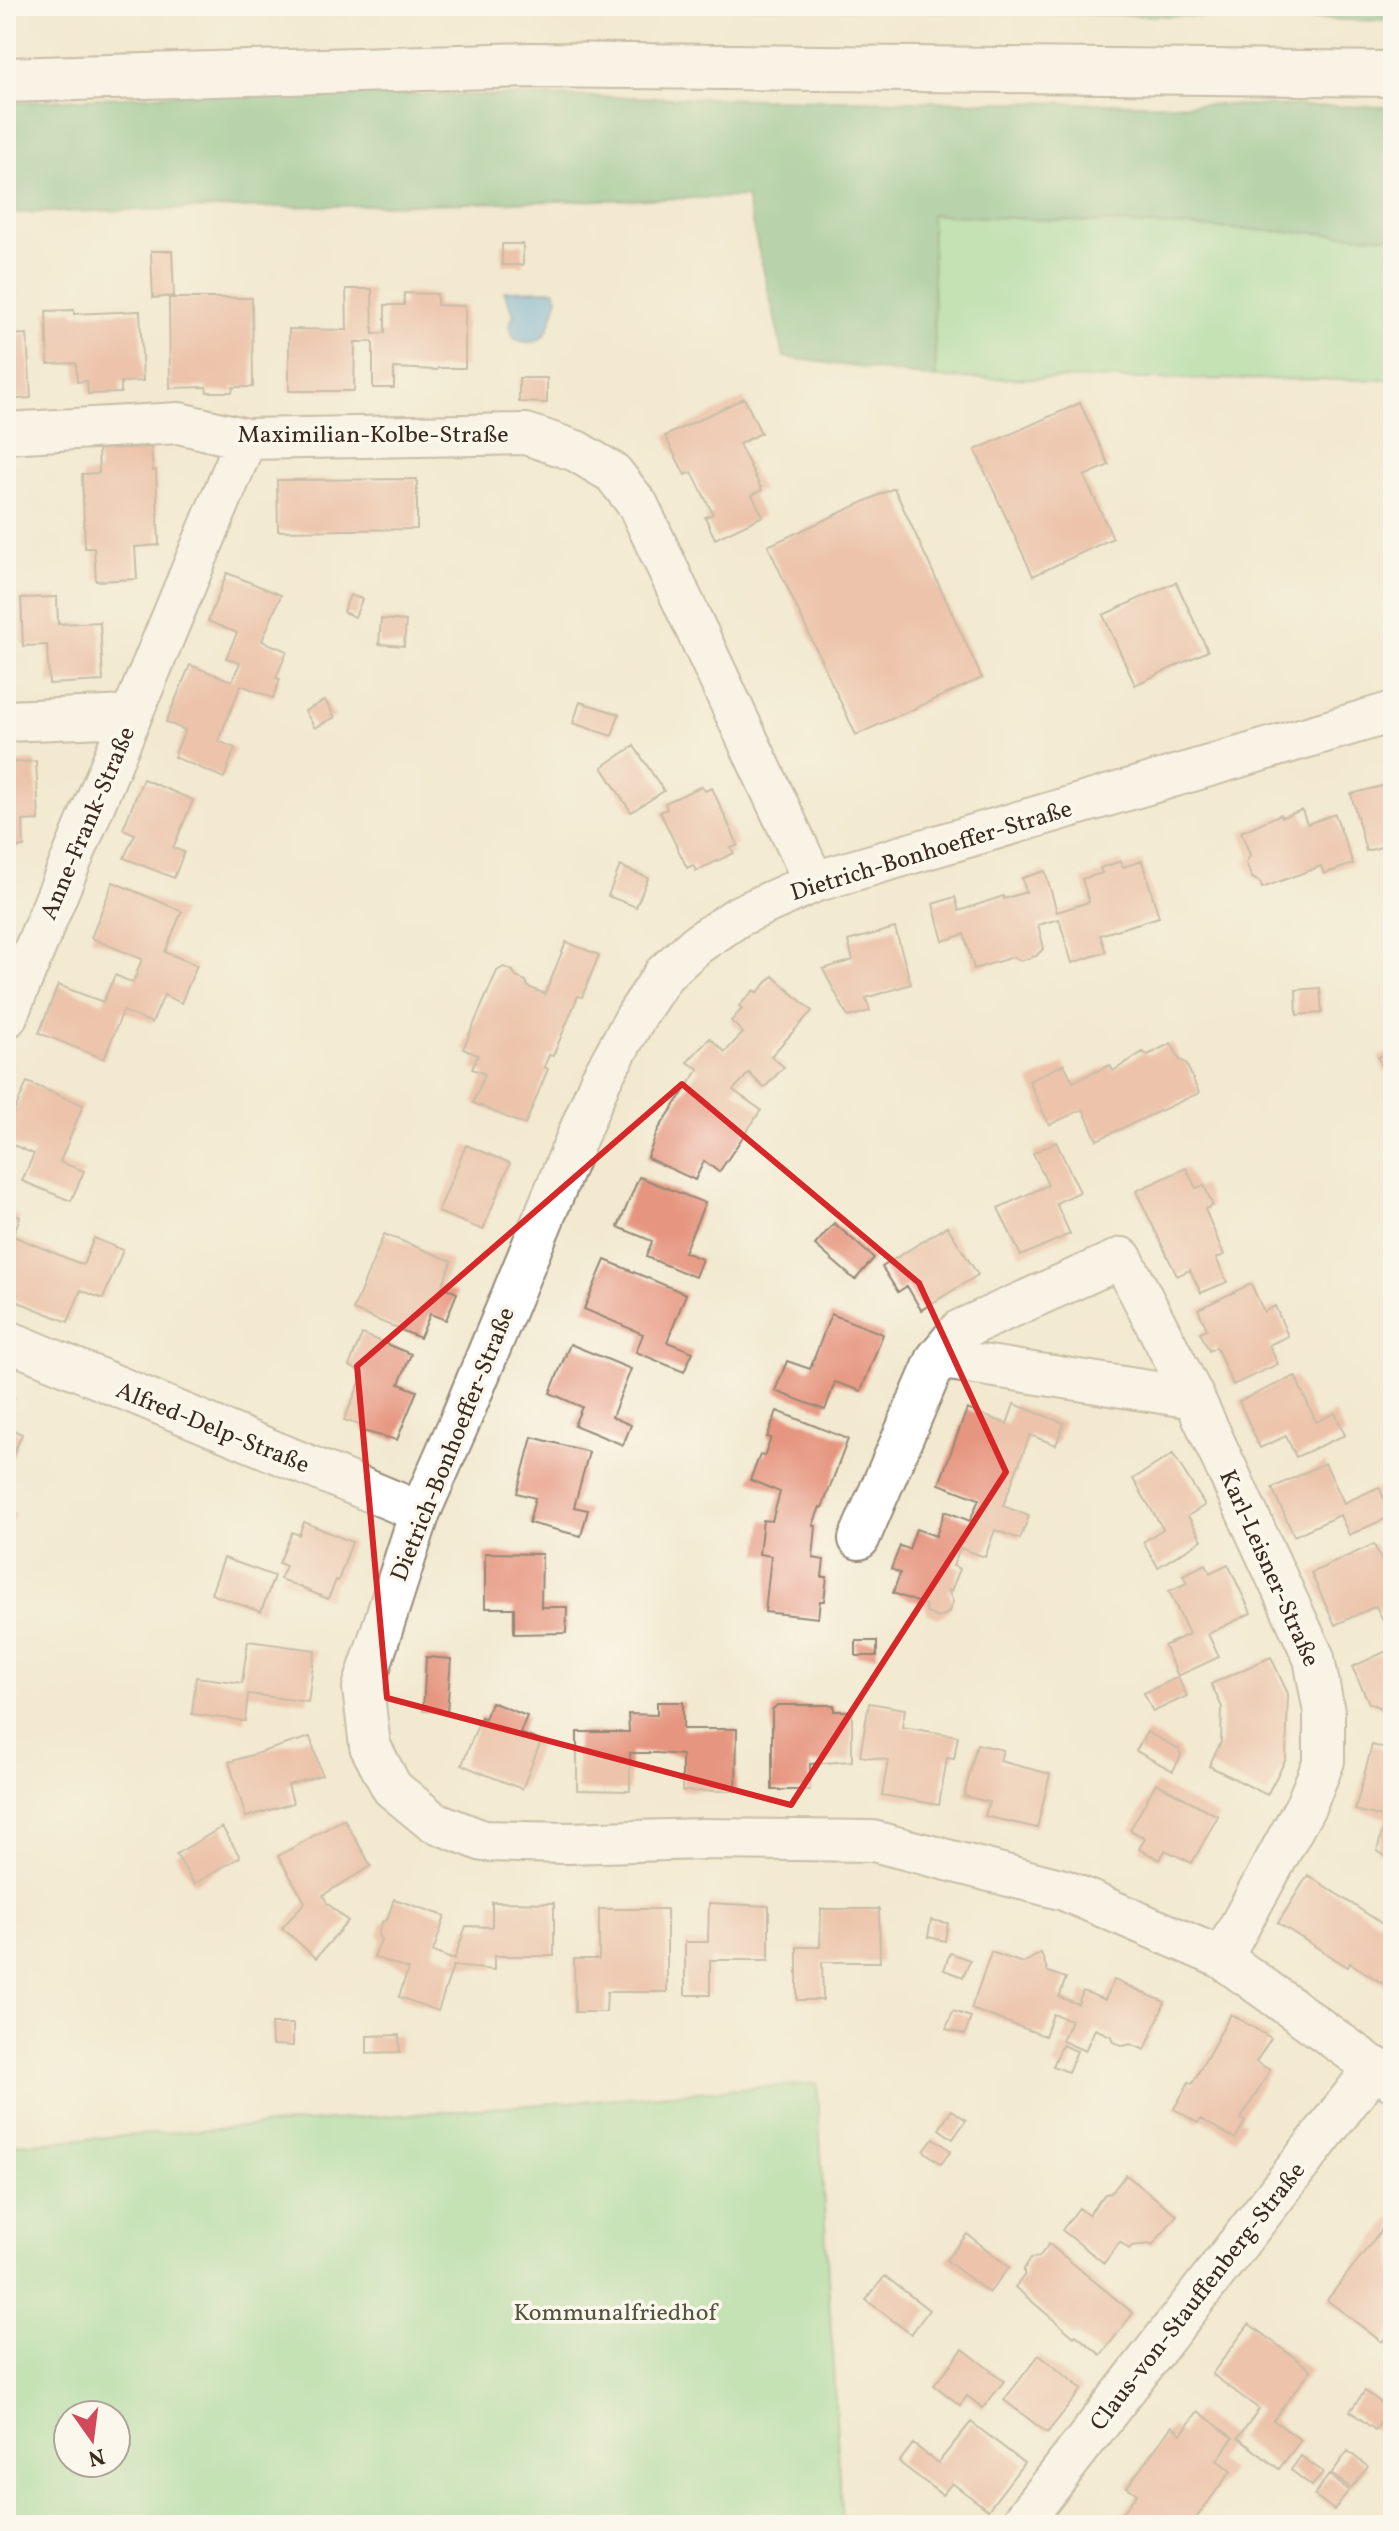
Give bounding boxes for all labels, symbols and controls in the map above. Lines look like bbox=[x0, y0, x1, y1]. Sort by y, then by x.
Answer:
street label: Maximilian-Kolbe-Straße bbox=[237, 419, 509, 453]
street label: Anne-Frank-Straße bbox=[33, 722, 145, 926]
street label: Dietrich-Bonhoeffer-Straße bbox=[787, 793, 1077, 911]
street label: Dietrich-Bonhoeffer-Straße bbox=[383, 1303, 524, 1587]
street label: Alfred-Delp-Straße bbox=[110, 1375, 314, 1483]
street label: Karl-Leisner-Straße bbox=[1209, 1465, 1327, 1673]
street label: Claus-von-Stauffenberg-Straße bbox=[1083, 2156, 1314, 2439]
park label: Kommunalfriedhof bbox=[513, 2297, 719, 2331]
north arrow bbox=[52, 2399, 132, 2479]
text: N bbox=[85, 2439, 108, 2473]

